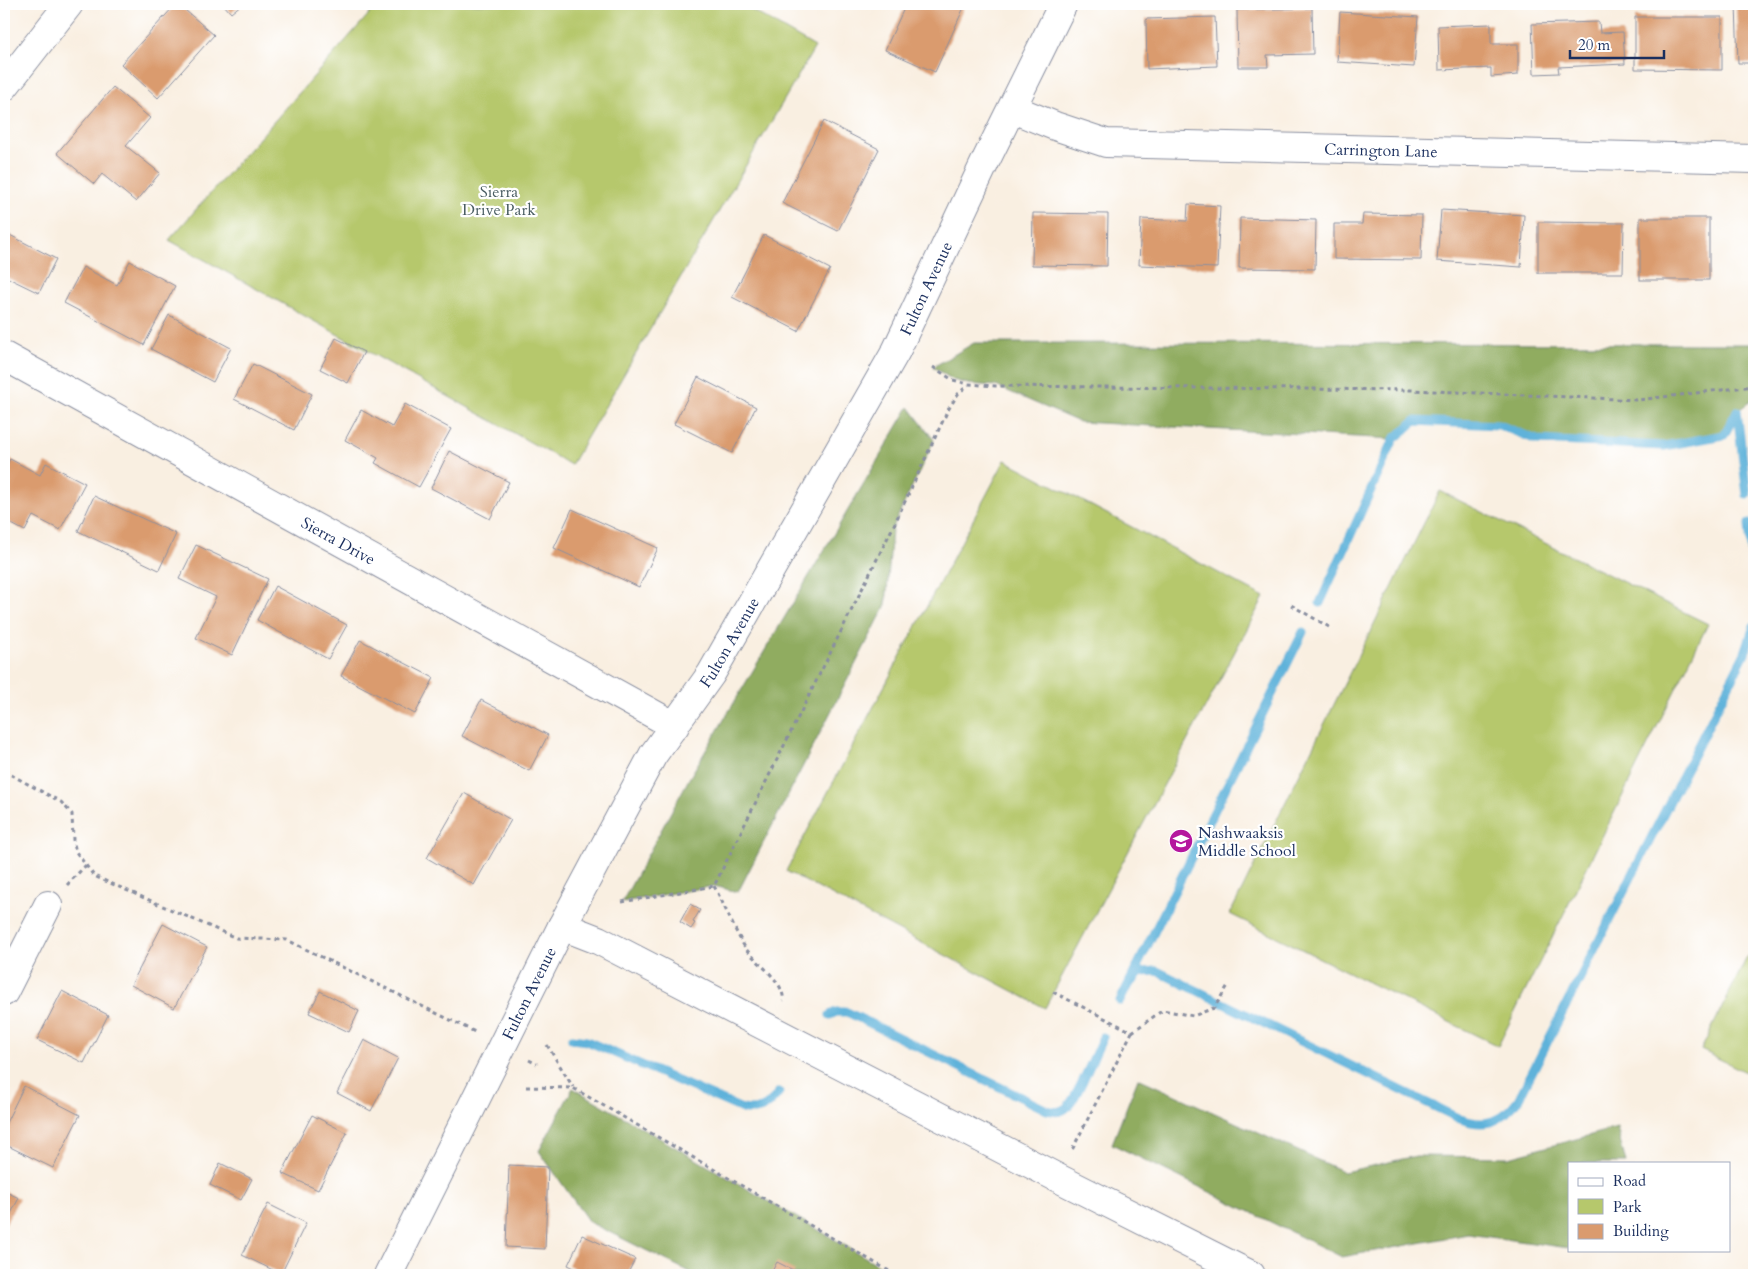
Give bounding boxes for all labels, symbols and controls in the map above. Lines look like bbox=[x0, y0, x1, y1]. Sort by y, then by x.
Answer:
scale bar bbox=[1570, 28, 1664, 60]
text: 20 m bbox=[1578, 35, 1610, 55]
street label: Carrington Lane bbox=[1324, 138, 1438, 163]
park label: Sierra Drive Park bbox=[462, 181, 536, 221]
street label: Fulton Avenue bbox=[895, 238, 958, 339]
street label: Sierra Drive bbox=[297, 512, 379, 571]
street label: Fulton Avenue bbox=[695, 593, 765, 692]
place label: Nashwaaksis Middle School bbox=[1198, 822, 1296, 862]
school or university icon: Nashwaaksis Middle School bbox=[1168, 828, 1194, 854]
street label: Fulton Avenue bbox=[497, 943, 562, 1044]
legend bbox=[1568, 1162, 1730, 1252]
text: Road bbox=[1613, 1171, 1646, 1191]
text: Park bbox=[1613, 1197, 1642, 1217]
text: Building bbox=[1613, 1221, 1669, 1241]

